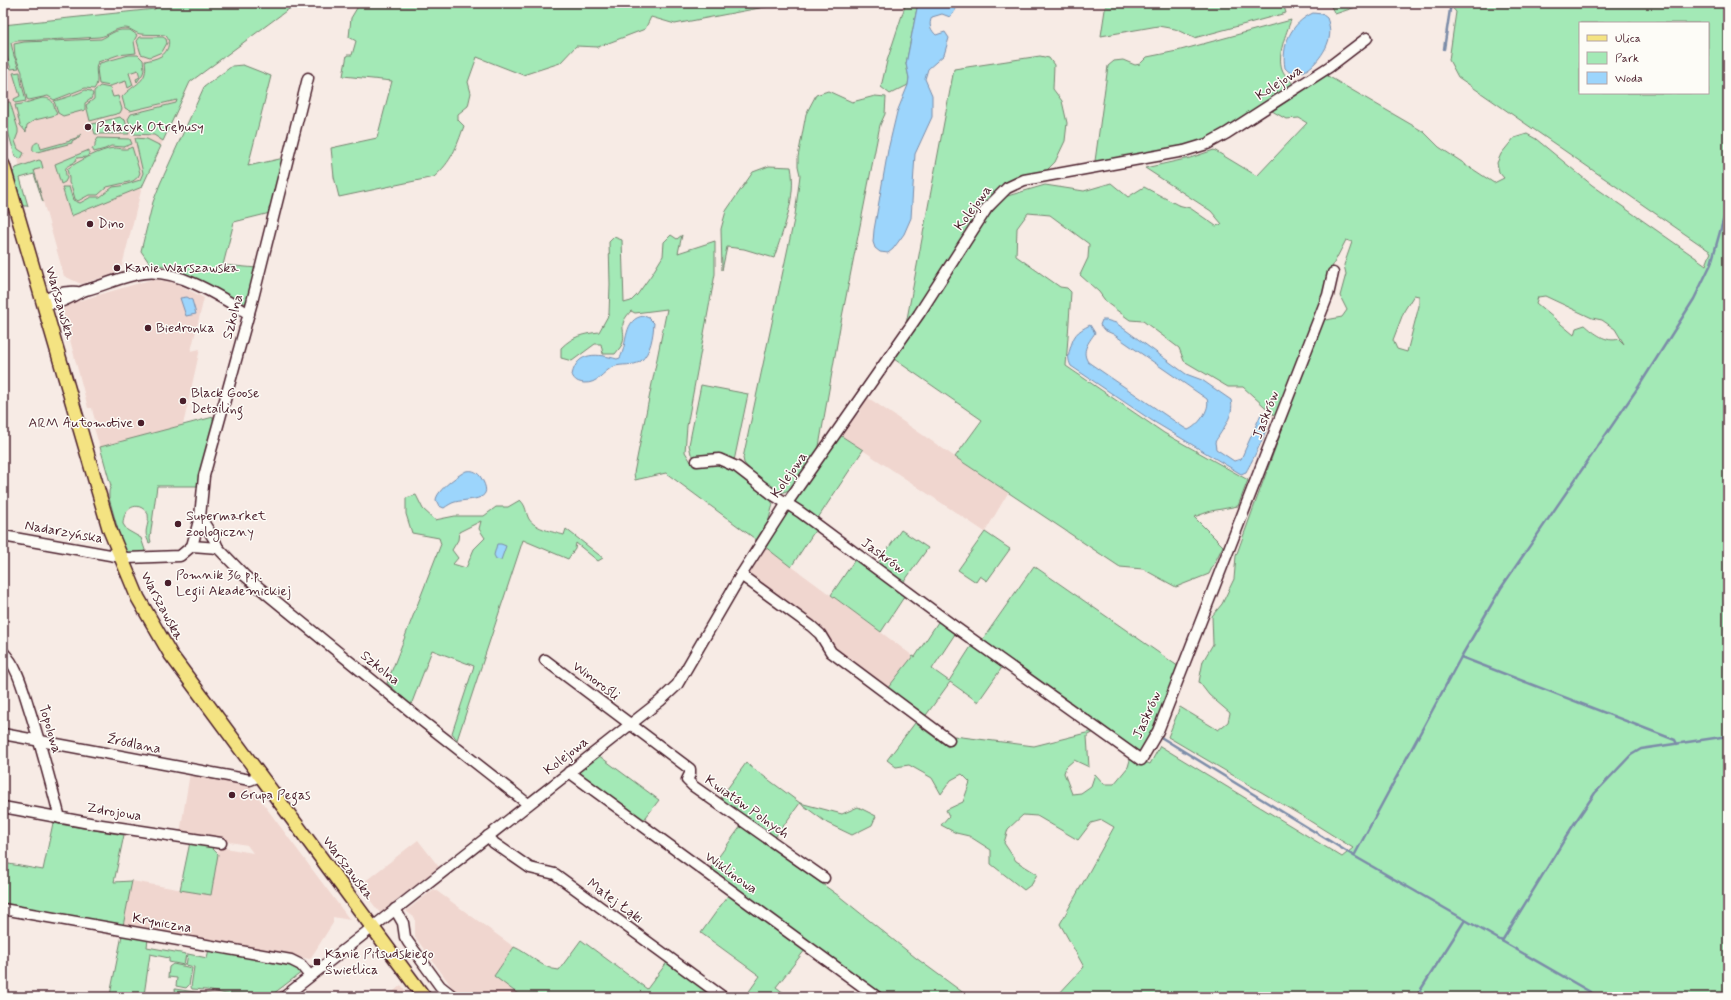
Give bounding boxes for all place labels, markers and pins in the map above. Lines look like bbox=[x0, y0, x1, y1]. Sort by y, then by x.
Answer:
place label: Pałacyk Otrębusy bbox=[96, 118, 204, 136]
marker: Pałacyk Otrębusy bbox=[83, 122, 93, 132]
place label: Dino bbox=[98, 215, 124, 233]
marker: Dino bbox=[85, 219, 95, 229]
place label: Kanie Warszawska bbox=[125, 259, 239, 277]
marker: Kanie Warszawska bbox=[112, 263, 122, 273]
place label: Biedronka bbox=[156, 319, 215, 337]
marker: Biedronka bbox=[143, 323, 153, 333]
place label: Black Goose Detailing bbox=[191, 384, 260, 420]
marker: Black Goose Detailing bbox=[178, 396, 188, 406]
place label: ARM Automotive bbox=[28, 414, 133, 432]
marker: ARM Automotive bbox=[136, 418, 146, 428]
place label: Supermarket zoologiczny bbox=[186, 507, 267, 542]
marker: Supermarket zoologiczny bbox=[173, 519, 183, 529]
place label: Pomnik 36 p.p. Legii Akademickiej bbox=[176, 566, 291, 602]
marker: Pomnik 36 p.p. Legii Akademickiej bbox=[163, 578, 173, 588]
place label: Grupa Pegas bbox=[240, 786, 311, 806]
marker: Grupa Pegas bbox=[227, 790, 237, 800]
place label: Kanie Piłsudskiego Świetlica bbox=[325, 945, 434, 979]
marker: Kanie Piłsudskiego Świetlica bbox=[312, 957, 322, 967]

